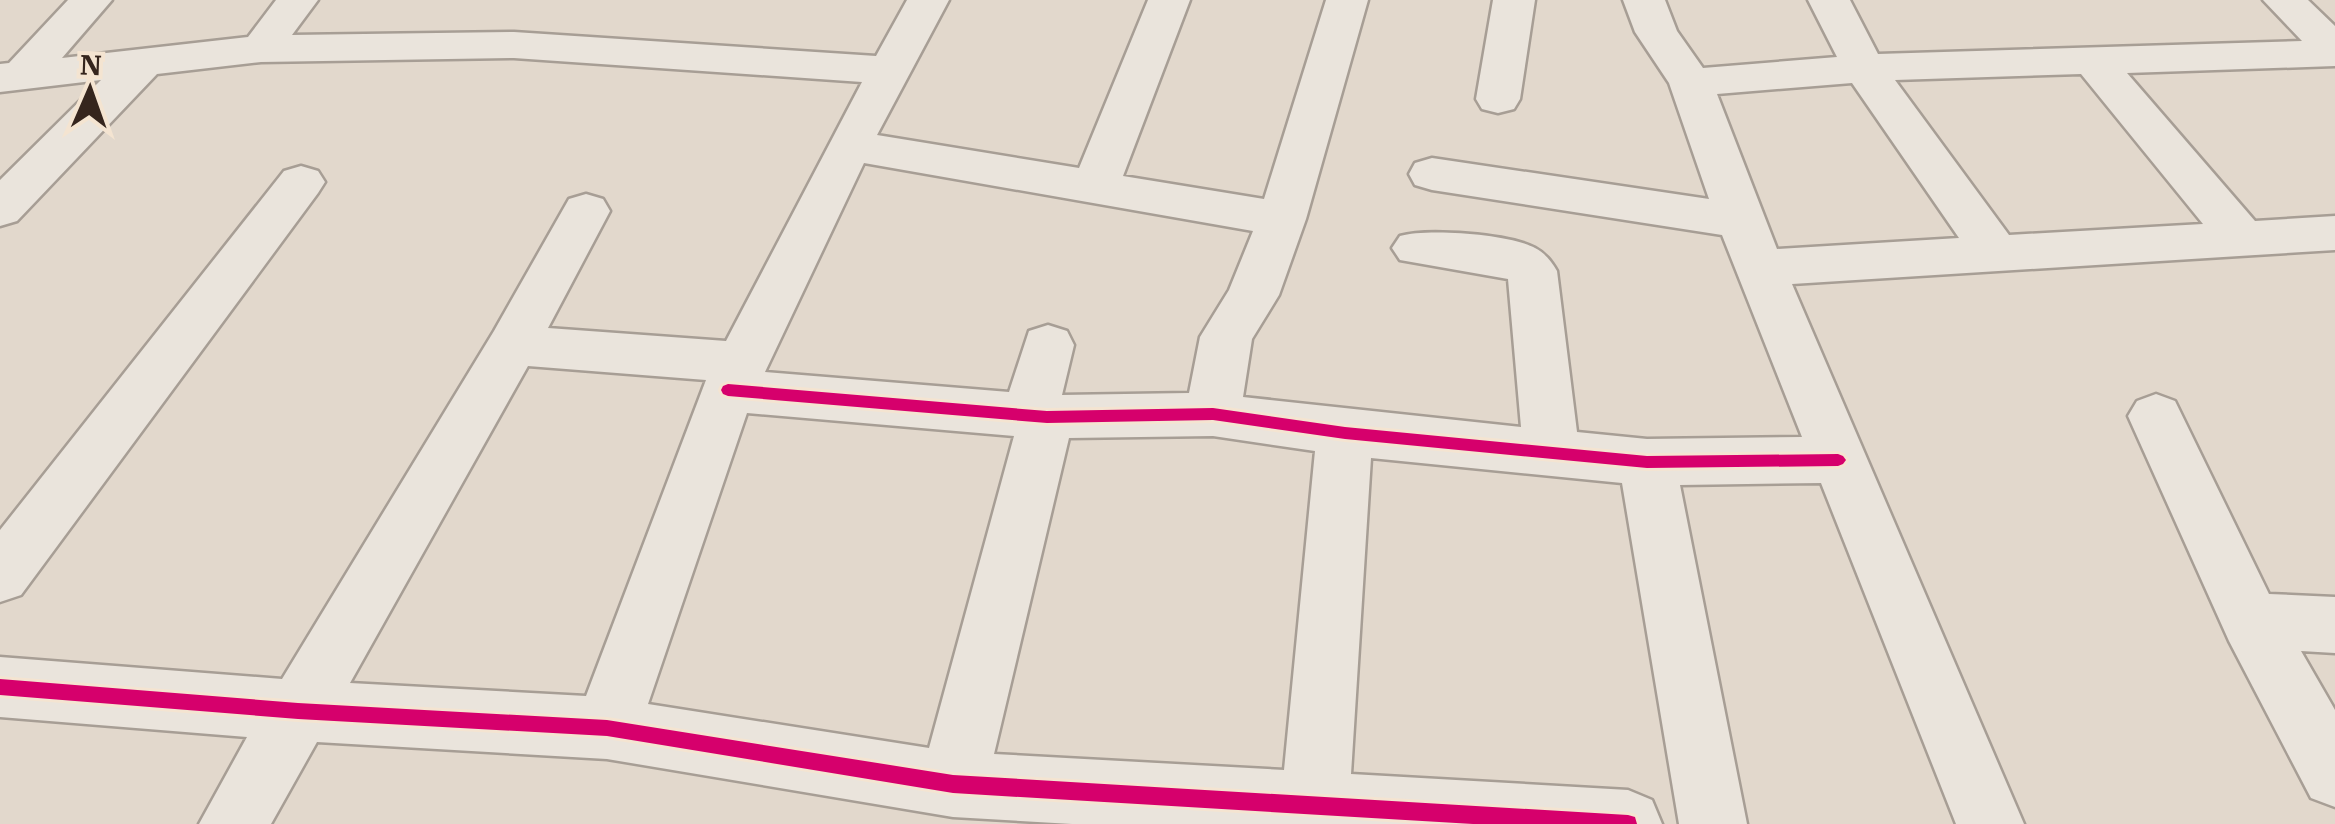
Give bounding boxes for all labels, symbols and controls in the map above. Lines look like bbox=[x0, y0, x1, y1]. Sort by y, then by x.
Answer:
north arrow bbox=[40, 40, 140, 140]
text: N bbox=[79, 46, 103, 83]

